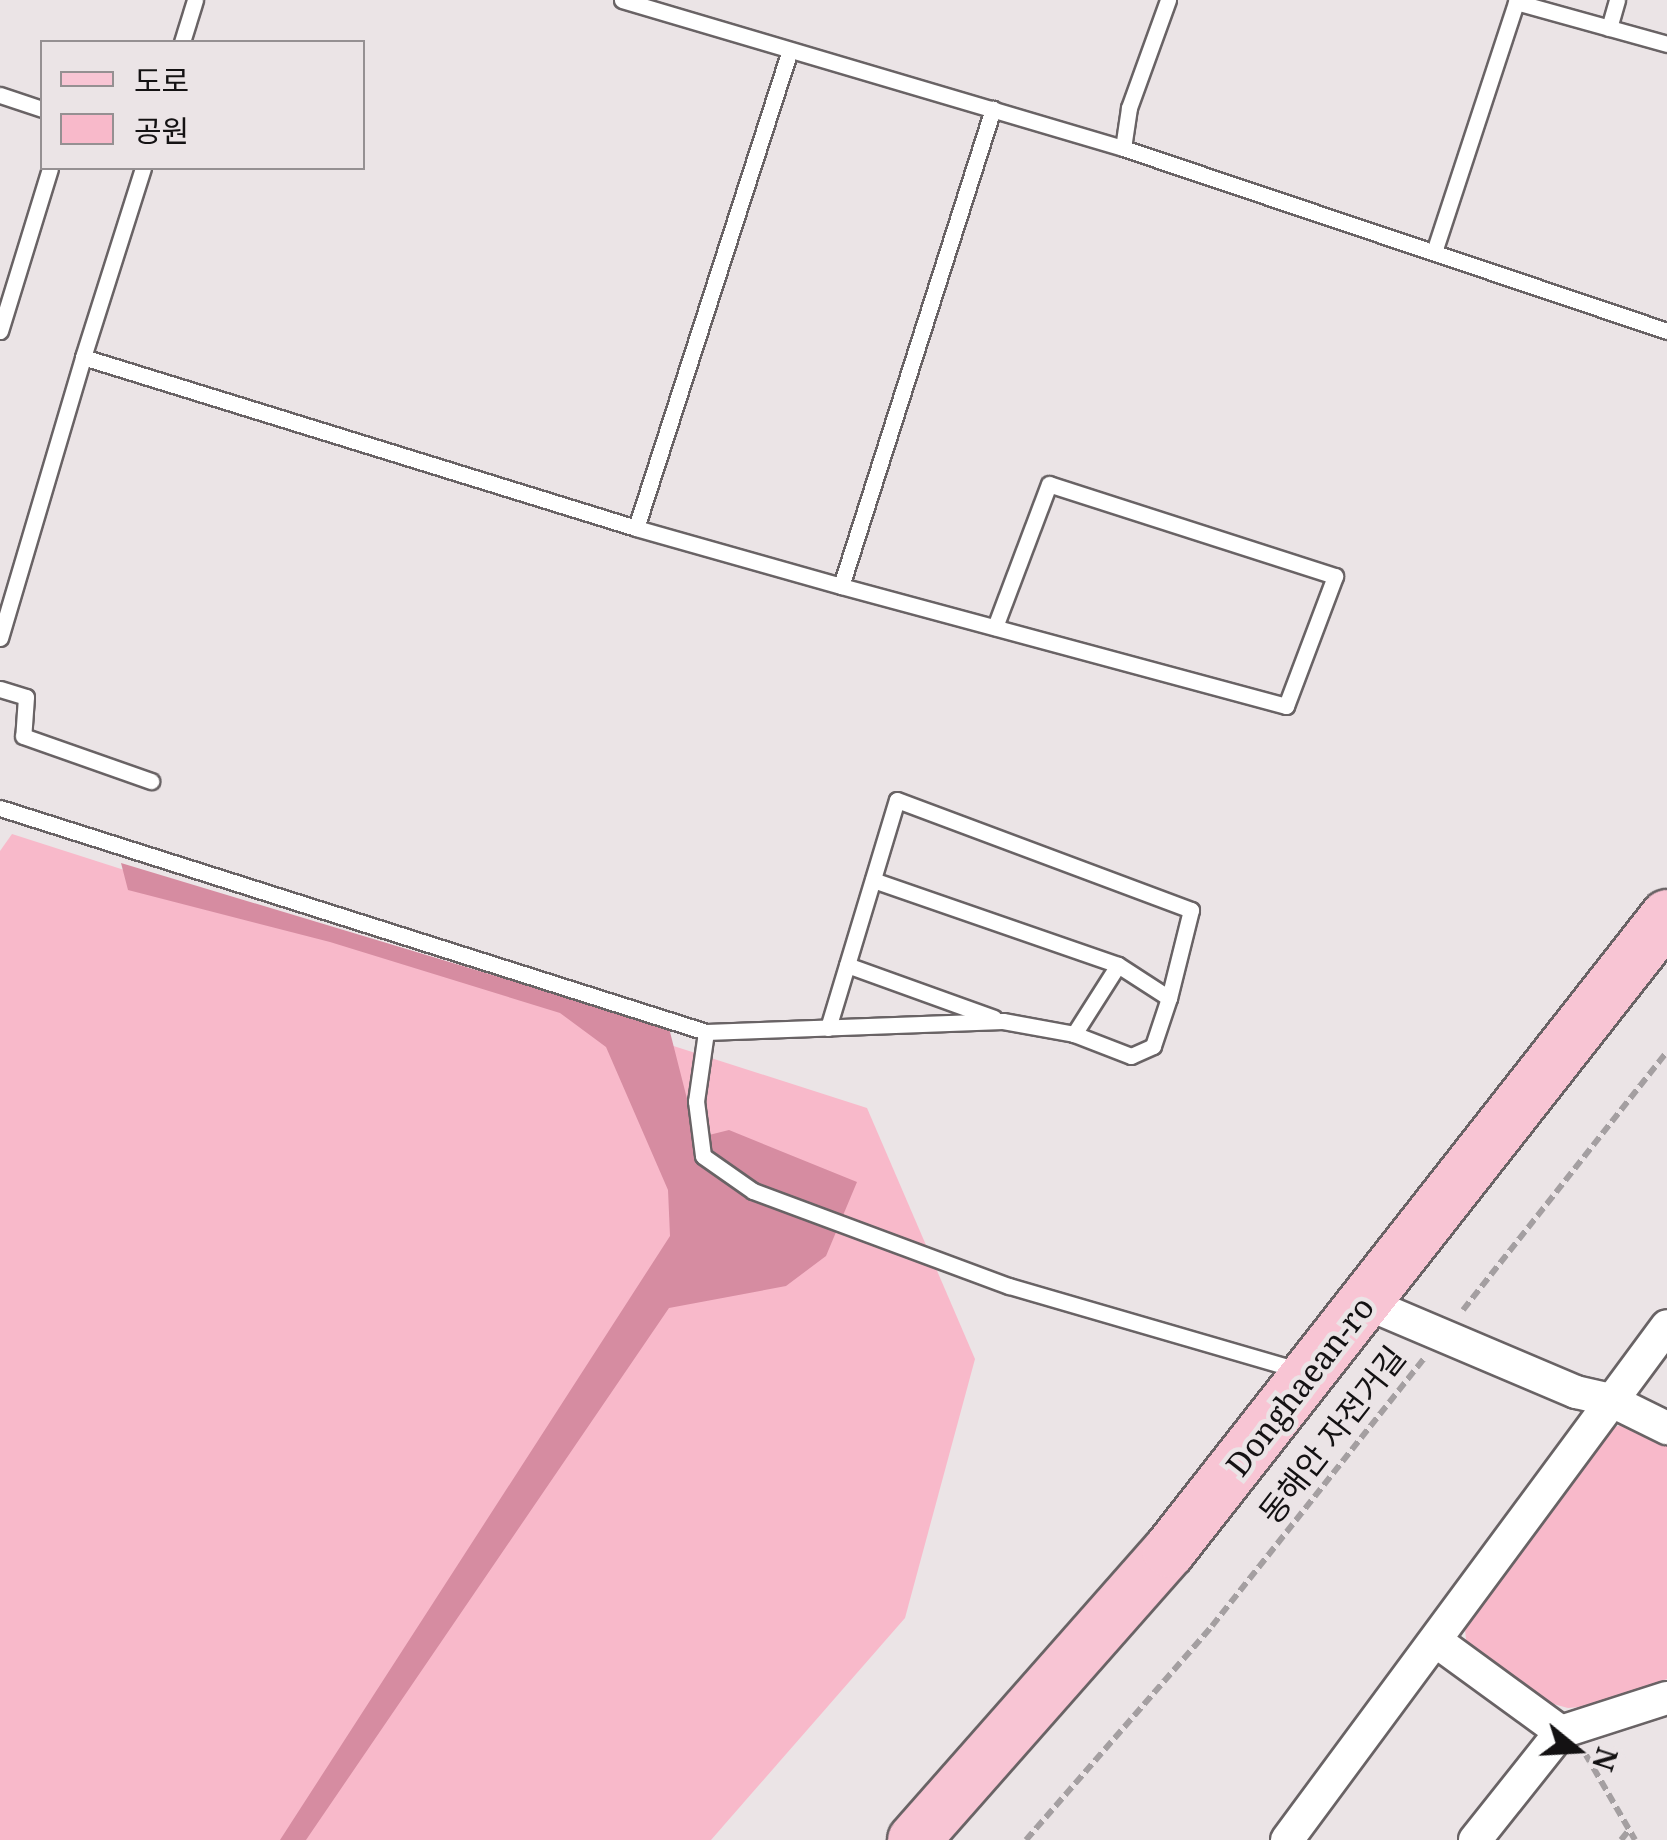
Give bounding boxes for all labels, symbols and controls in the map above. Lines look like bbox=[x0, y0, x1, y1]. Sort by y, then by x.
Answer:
legend bbox=[40, 40, 365, 170]
text: 도로 bbox=[134, 60, 189, 101]
text: 공원 bbox=[134, 110, 189, 151]
street label: Donghaean-ro bbox=[1218, 1289, 1382, 1483]
street label: 동해안 자전거길 bbox=[1251, 1339, 1413, 1531]
north arrow bbox=[1527, 1700, 1627, 1800]
text: N bbox=[1584, 1743, 1627, 1776]

